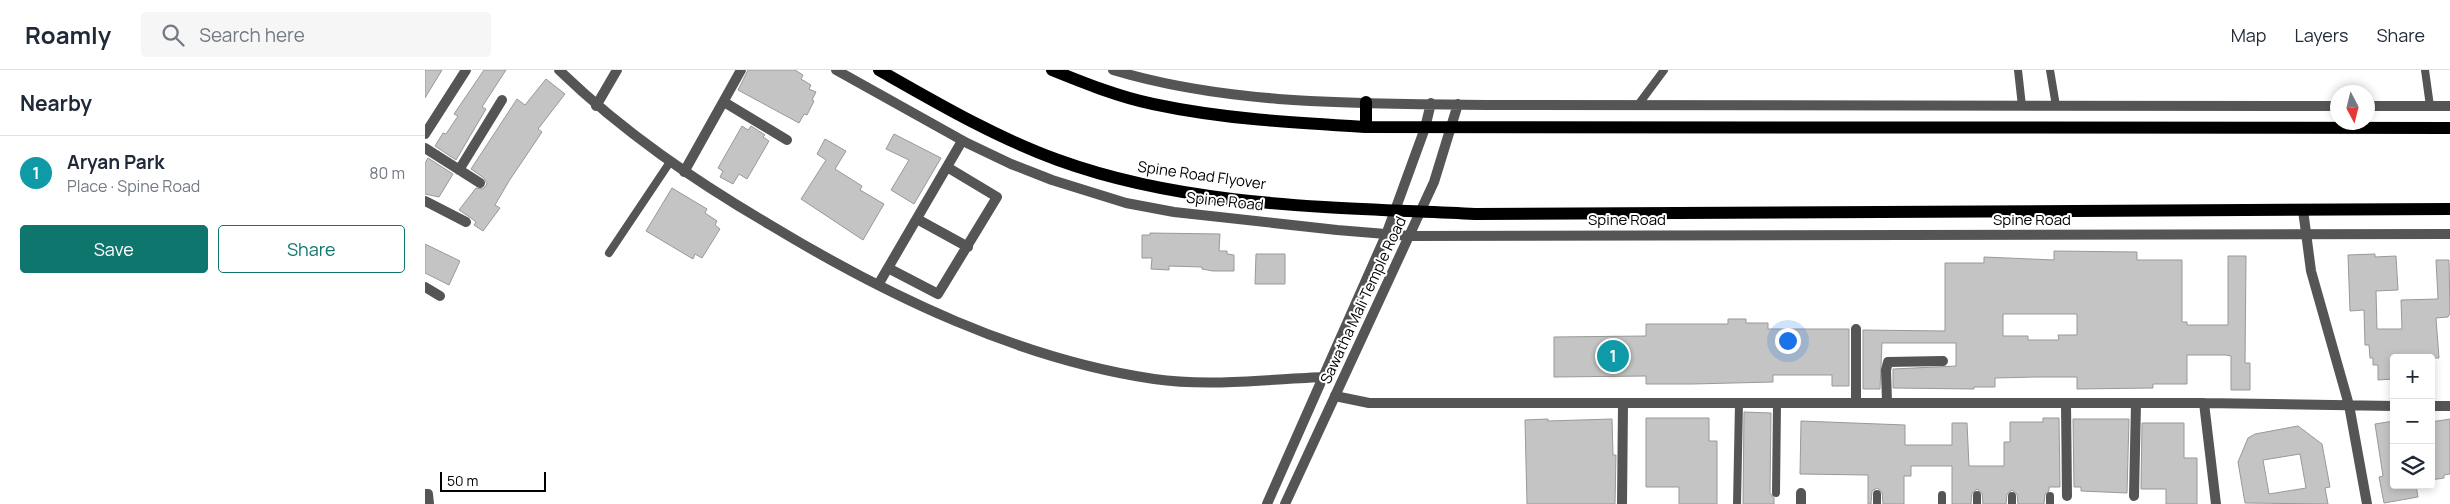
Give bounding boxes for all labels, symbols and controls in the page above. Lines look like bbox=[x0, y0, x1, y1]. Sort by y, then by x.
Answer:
search box bbox=[141, 12, 491, 57]
text: Roamly bbox=[25, 18, 111, 51]
icon: search bbox=[159, 21, 187, 49]
text: Search here bbox=[199, 22, 305, 48]
text: Map bbox=[2231, 23, 2266, 47]
text: Layers bbox=[2294, 23, 2348, 47]
text: Share bbox=[2376, 23, 2425, 47]
north arrow bbox=[2330, 85, 2375, 130]
text: Nearby bbox=[20, 89, 92, 117]
text: Aryan Park bbox=[67, 149, 165, 175]
street label: Spine Road Flyover bbox=[1136, 156, 1268, 194]
text: 1 bbox=[32, 162, 40, 184]
text: 80 m bbox=[369, 162, 405, 184]
text: Place · Spine Road bbox=[67, 175, 200, 197]
street label: Spine Road bbox=[1185, 186, 1265, 216]
street label: Spine Road bbox=[1588, 209, 1666, 230]
street label: Spine Road bbox=[1993, 209, 2071, 230]
street label: Sawatha Mali Temple Road bbox=[1315, 213, 1411, 387]
button: Save bbox=[20, 225, 208, 273]
button: Share bbox=[218, 225, 405, 273]
your location bbox=[1775, 328, 1801, 354]
pin: 1 bbox=[1597, 337, 1629, 375]
map controls bbox=[2390, 354, 2435, 489]
button: + bbox=[2390, 354, 2435, 399]
button: − bbox=[2390, 399, 2435, 444]
button: layers bbox=[2390, 444, 2435, 489]
scale bar bbox=[440, 469, 546, 492]
text: 50 m bbox=[447, 471, 478, 490]

